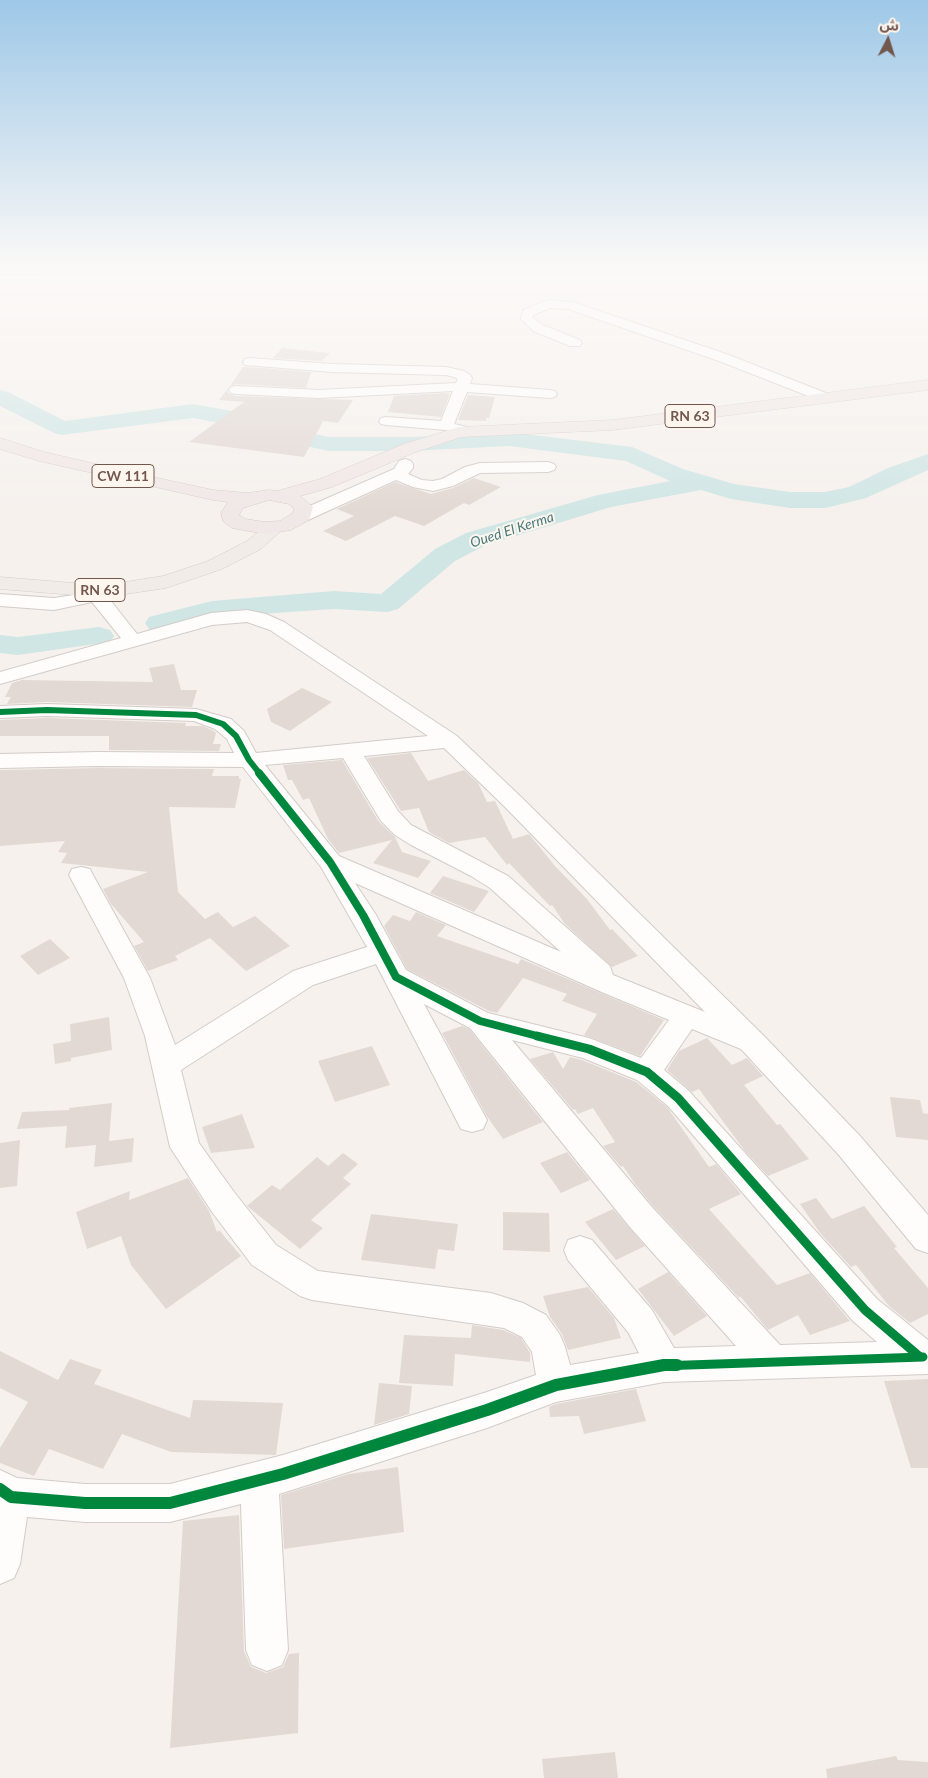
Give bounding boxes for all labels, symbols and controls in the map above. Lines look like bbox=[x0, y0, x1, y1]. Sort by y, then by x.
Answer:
north arrow bbox=[863, 15, 913, 65]
text: ش bbox=[879, 15, 900, 34]
road number: RN 63 bbox=[665, 404, 715, 428]
road number: CW 111 bbox=[92, 464, 154, 488]
water label: Oued El Kerma bbox=[468, 509, 556, 551]
road number: RN 63 bbox=[75, 578, 125, 602]

